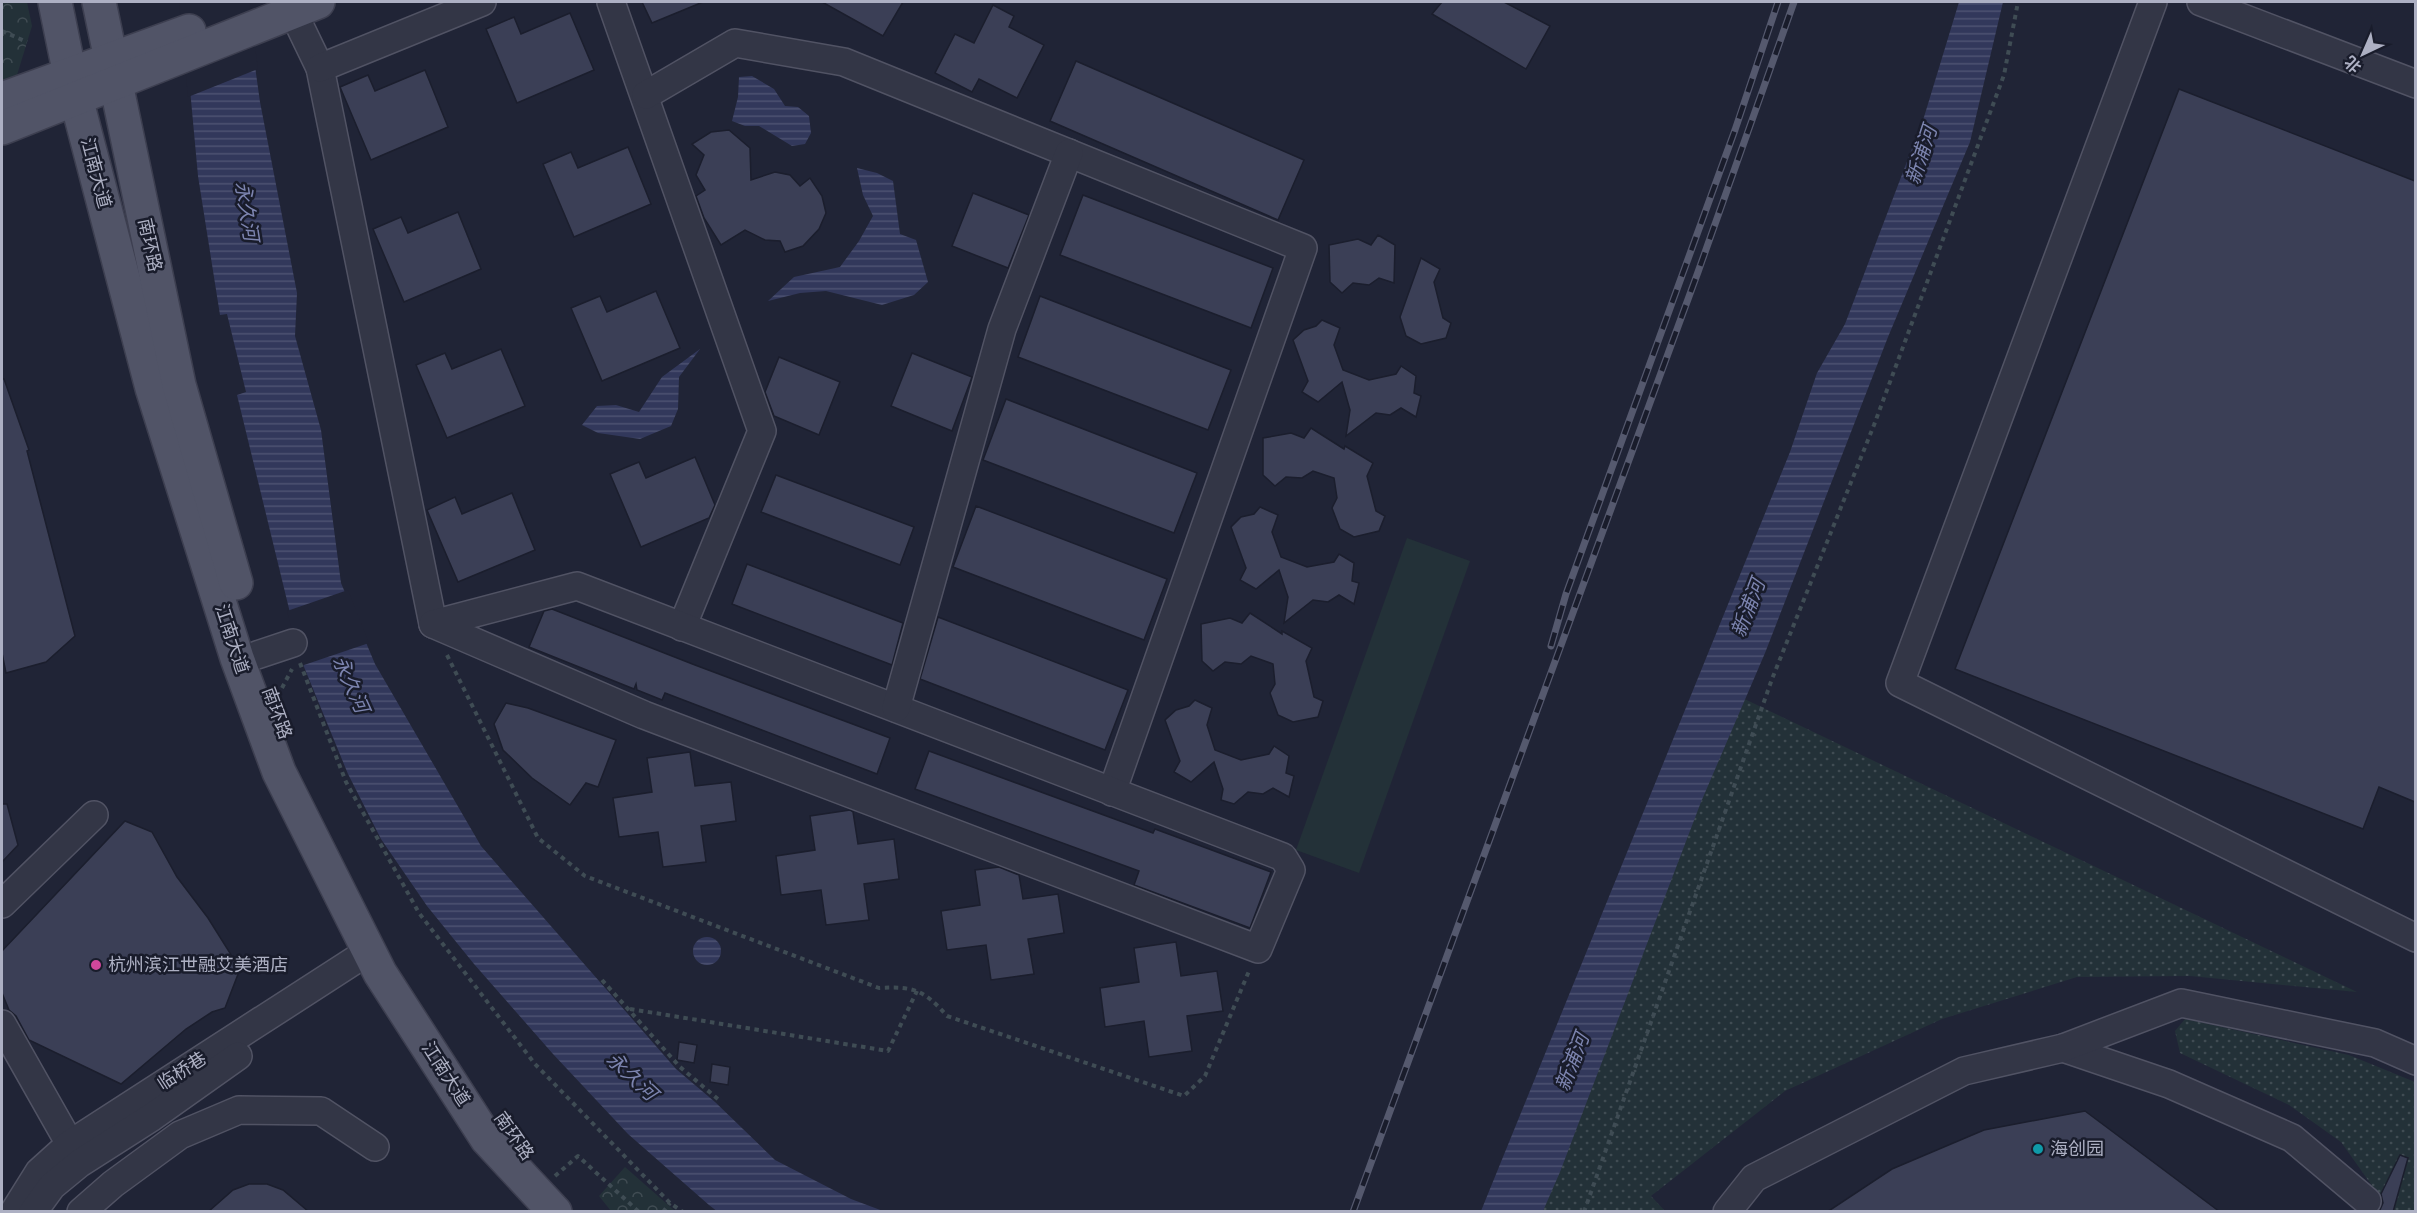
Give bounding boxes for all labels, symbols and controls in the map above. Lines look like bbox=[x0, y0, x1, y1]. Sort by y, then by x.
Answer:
north arrow bbox=[2333, 24, 2393, 84]
text: 北 bbox=[2341, 52, 2365, 77]
water label: 新浦河 bbox=[1900, 119, 1943, 187]
street label: 江南大道 bbox=[77, 135, 116, 210]
water label: 永久河 bbox=[230, 179, 264, 246]
street label: 南环路 bbox=[135, 216, 166, 273]
water label: 新浦河 bbox=[1726, 572, 1771, 640]
street label: 江南大道 bbox=[211, 601, 254, 676]
water label: 永久河 bbox=[328, 652, 376, 720]
street label: 南环路 bbox=[258, 684, 297, 742]
place label: 杭州滨江世融艾美酒店 bbox=[108, 954, 288, 975]
marker: 杭州滨江世融艾美酒店 bbox=[89, 958, 103, 972]
water label: 新浦河 bbox=[1550, 1026, 1595, 1094]
street label: 江南大道 bbox=[418, 1038, 475, 1110]
street label: 临桥巷 bbox=[153, 1047, 210, 1094]
water label: 永久河 bbox=[602, 1047, 665, 1108]
street label: 南环路 bbox=[490, 1108, 538, 1164]
place label: 海创园 bbox=[2050, 1138, 2104, 1159]
marker: 海创园 bbox=[2031, 1142, 2045, 1156]

